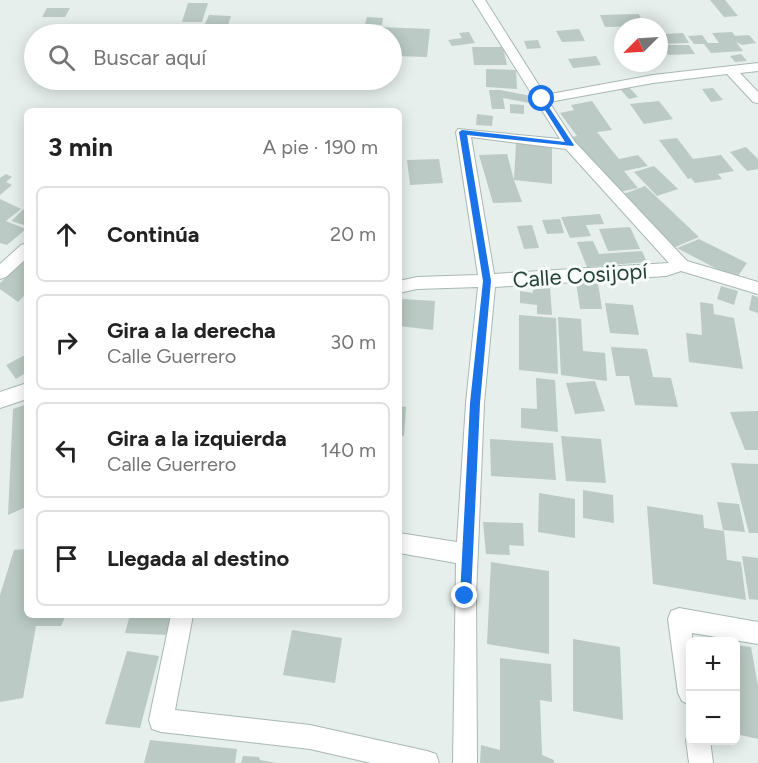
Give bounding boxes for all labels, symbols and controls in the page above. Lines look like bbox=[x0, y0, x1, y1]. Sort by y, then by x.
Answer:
north arrow bbox=[614, 18, 668, 72]
search box bbox=[24, 24, 402, 90]
icon: search bbox=[45, 41, 78, 74]
text: Buscar aquí bbox=[93, 44, 206, 71]
route start bbox=[528, 85, 554, 111]
text: 3 min bbox=[48, 131, 113, 163]
text: A pie · 190 m bbox=[263, 135, 378, 159]
icon: ahead bbox=[50, 218, 83, 251]
text: Continúa bbox=[107, 221, 200, 248]
text: 20 m bbox=[330, 222, 376, 246]
street label: Calle Cosijopí bbox=[512, 257, 649, 294]
text: Gira a la derecha bbox=[107, 317, 276, 344]
icon: right bbox=[50, 326, 83, 359]
text: 30 m bbox=[330, 330, 376, 354]
text: Calle Guerrero bbox=[107, 344, 236, 368]
text: Gira a la izquierda bbox=[107, 425, 287, 452]
icon: left bbox=[50, 434, 83, 467]
text: 140 m bbox=[321, 438, 376, 462]
text: Calle Guerrero bbox=[107, 452, 236, 476]
icon: arrive bbox=[50, 542, 83, 575]
text: Llegada al destino bbox=[107, 545, 289, 572]
route end bbox=[451, 582, 477, 608]
map controls bbox=[686, 637, 740, 745]
button: + bbox=[686, 637, 740, 691]
button: − bbox=[686, 691, 740, 745]

